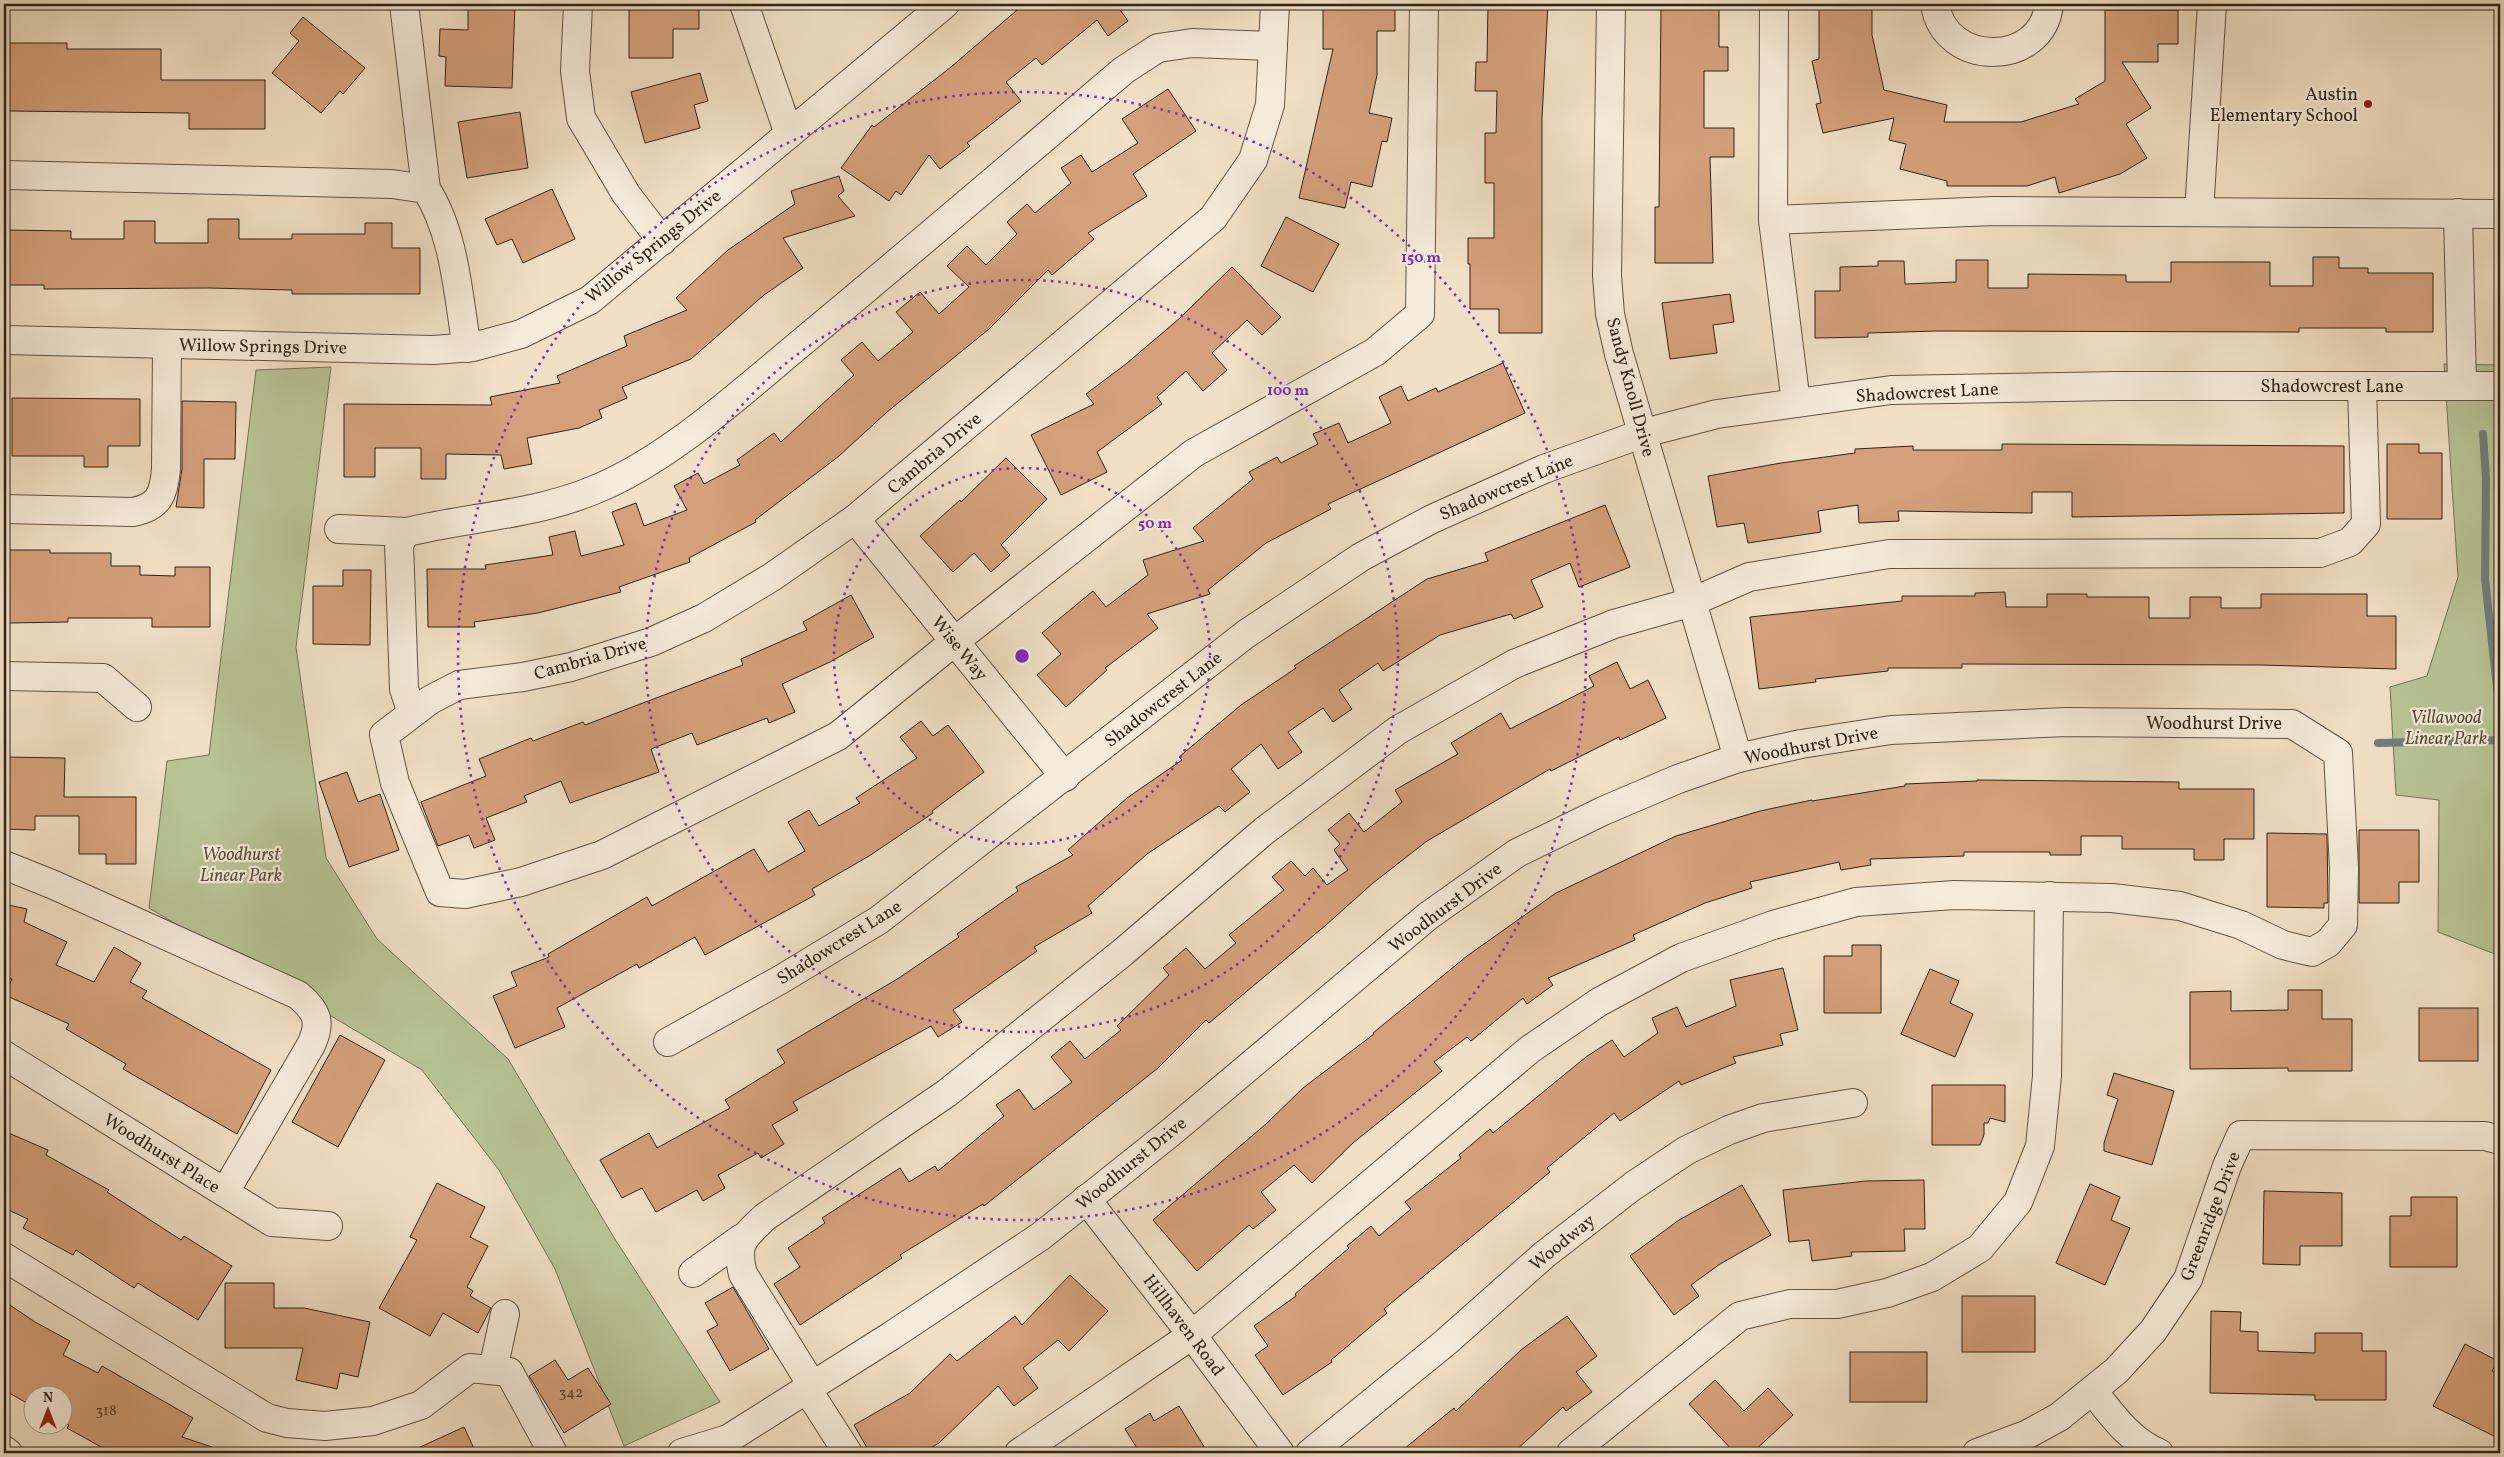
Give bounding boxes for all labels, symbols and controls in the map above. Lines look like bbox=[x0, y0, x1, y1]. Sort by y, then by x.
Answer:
place label: Austin Elementary School bbox=[2210, 83, 2358, 129]
marker: Austin Elementary School bbox=[2362, 98, 2374, 110]
street label: Willow Springs Drive bbox=[581, 184, 727, 310]
text: 150 m bbox=[1401, 248, 1441, 269]
street label: Sandy Knoll Drive bbox=[1599, 315, 1660, 460]
street label: Willow Springs Drive bbox=[179, 334, 347, 361]
street label: Shadowcrest Lane bbox=[2261, 375, 2404, 400]
street label: Shadowcrest Lane bbox=[1855, 377, 1999, 410]
text: 100 m bbox=[1267, 381, 1310, 402]
street label: Cambria Drive bbox=[883, 407, 987, 501]
street label: Shadowcrest Lane bbox=[1436, 449, 1577, 528]
text: 50 m bbox=[1138, 514, 1172, 535]
street label: Wise Way bbox=[925, 611, 993, 687]
street label: Cambria Drive bbox=[531, 631, 650, 687]
street label: Shadowcrest Lane bbox=[1100, 646, 1228, 754]
centre of rings bbox=[1013, 647, 1031, 665]
park label: Villawood Linear Park bbox=[2405, 706, 2487, 752]
street label: Woodhurst Drive bbox=[2146, 712, 2282, 737]
street label: Woodhurst Drive bbox=[1742, 721, 1880, 772]
park label: Woodhurst Linear Park bbox=[200, 843, 282, 889]
street label: Woodhurst Drive bbox=[1384, 857, 1508, 959]
street label: Shadowcrest Lane bbox=[773, 895, 907, 992]
street label: Woodhurst Place bbox=[98, 1108, 224, 1200]
street label: Woodhurst Drive bbox=[1071, 1112, 1193, 1217]
street label: Greenridge Drive bbox=[2175, 1148, 2248, 1285]
street label: Woodway bbox=[1525, 1209, 1601, 1277]
street label: Hillhaven Road bbox=[1136, 1270, 1229, 1382]
house number: 342 bbox=[559, 1383, 583, 1404]
north arrow bbox=[22, 1384, 72, 1434]
text: N bbox=[43, 1389, 53, 1408]
house number: 318 bbox=[95, 1401, 117, 1422]

